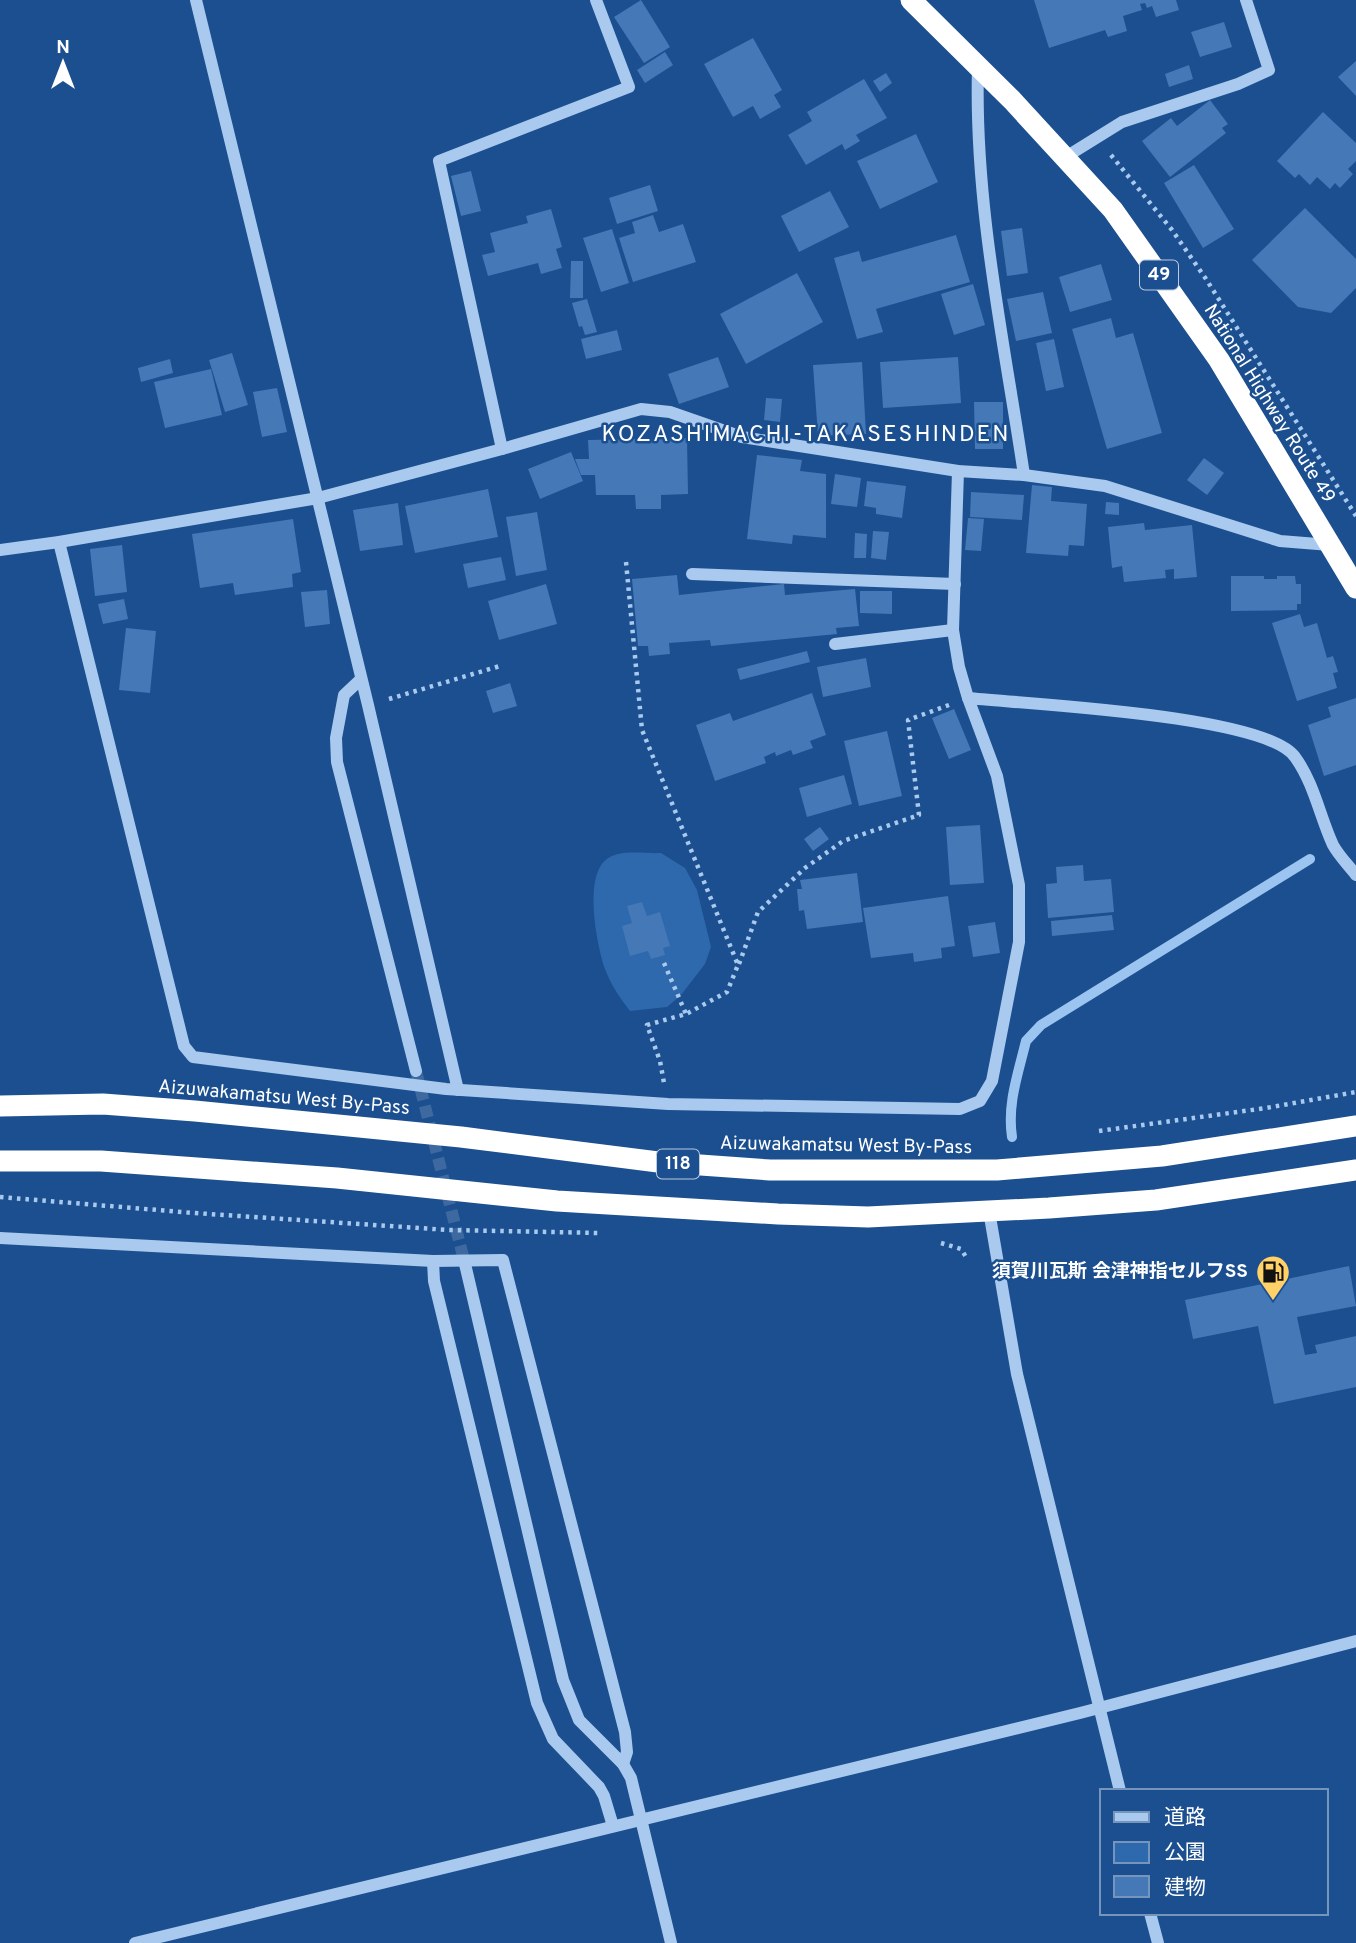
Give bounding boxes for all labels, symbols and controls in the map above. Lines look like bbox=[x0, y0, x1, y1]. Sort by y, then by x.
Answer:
north arrow bbox=[28, 28, 98, 98]
text: N bbox=[56, 36, 70, 60]
road number: 49 bbox=[1140, 260, 1178, 290]
street label: National Highway Route 49 bbox=[1198, 300, 1340, 508]
district label: KOZASHIMACHI-TAKASESHINDEN bbox=[601, 421, 1011, 450]
street label: Aizuwakamatsu West By-Pass bbox=[157, 1075, 411, 1121]
street label: Aizuwakamatsu West By-Pass bbox=[720, 1132, 972, 1160]
road number: 118 bbox=[657, 1149, 699, 1178]
fuel station icon: 須賀川瓦斯 会津神指セルフSS bbox=[1254, 1253, 1292, 1302]
place label: 須賀川瓦斯 会津神指セルフSS bbox=[992, 1260, 1248, 1284]
legend bbox=[1100, 1789, 1328, 1915]
text: 道路 bbox=[1164, 1805, 1206, 1832]
text: 公園 bbox=[1164, 1840, 1206, 1867]
text: 建物 bbox=[1164, 1875, 1206, 1902]

